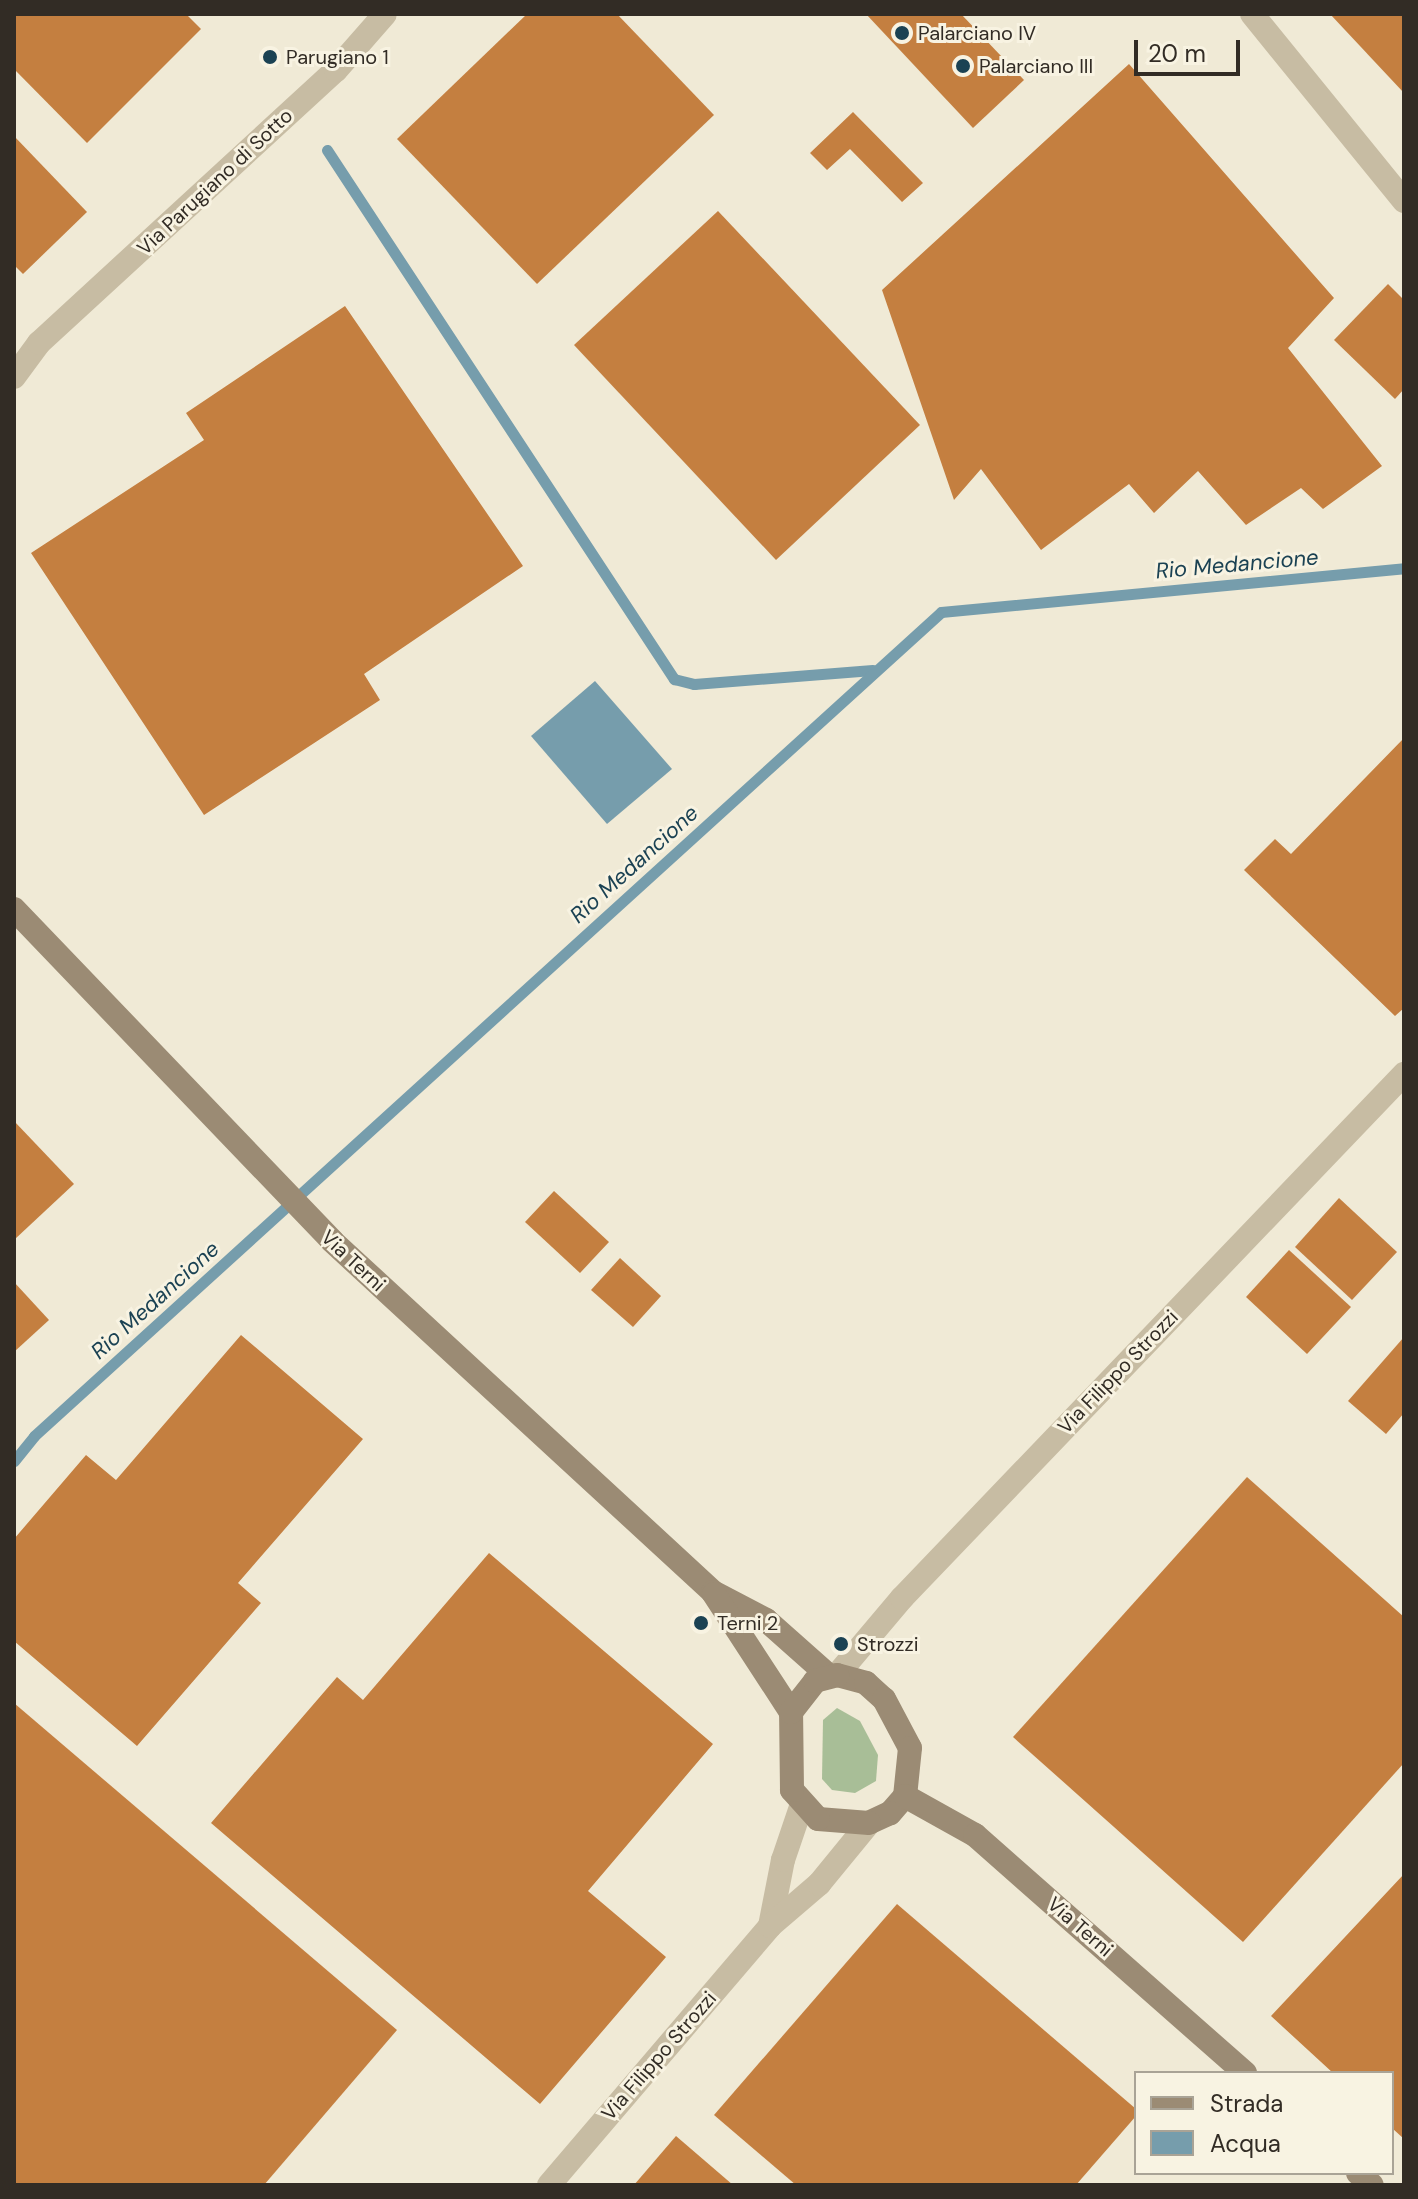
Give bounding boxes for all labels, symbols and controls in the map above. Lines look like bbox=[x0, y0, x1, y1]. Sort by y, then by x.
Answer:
place label: Palarciano IV bbox=[918, 21, 1036, 45]
marker: Palarciano IV bbox=[893, 24, 911, 42]
scale bar bbox=[1138, 24, 1244, 74]
text: 20 m bbox=[1148, 38, 1206, 69]
place label: Parugiano 1 bbox=[286, 45, 389, 69]
marker: Parugiano 1 bbox=[261, 48, 279, 66]
place label: Palarciano III bbox=[979, 54, 1093, 78]
marker: Palarciano III bbox=[954, 57, 972, 75]
street label: Via Parugiano di Sotto bbox=[132, 104, 298, 260]
water label: Rio Medancione bbox=[1154, 544, 1320, 584]
water label: Rio Medancione bbox=[564, 800, 704, 928]
street label: Via Terni bbox=[316, 1225, 390, 1297]
water label: Rio Medancione bbox=[85, 1236, 225, 1364]
street label: Via Filippo Strozzi bbox=[1053, 1305, 1183, 1439]
place label: Terni 2 bbox=[717, 1611, 778, 1635]
marker: Terni 2 bbox=[692, 1614, 710, 1632]
place label: Strozzi bbox=[857, 1632, 918, 1656]
marker: Strozzi bbox=[832, 1635, 850, 1653]
street label: Via Terni bbox=[1042, 1892, 1118, 1962]
street label: Via Filippo Strozzi bbox=[597, 1987, 721, 2125]
legend bbox=[1134, 2071, 1394, 2175]
text: Strada bbox=[1210, 2088, 1283, 2119]
text: Acqua bbox=[1210, 2128, 1281, 2159]

